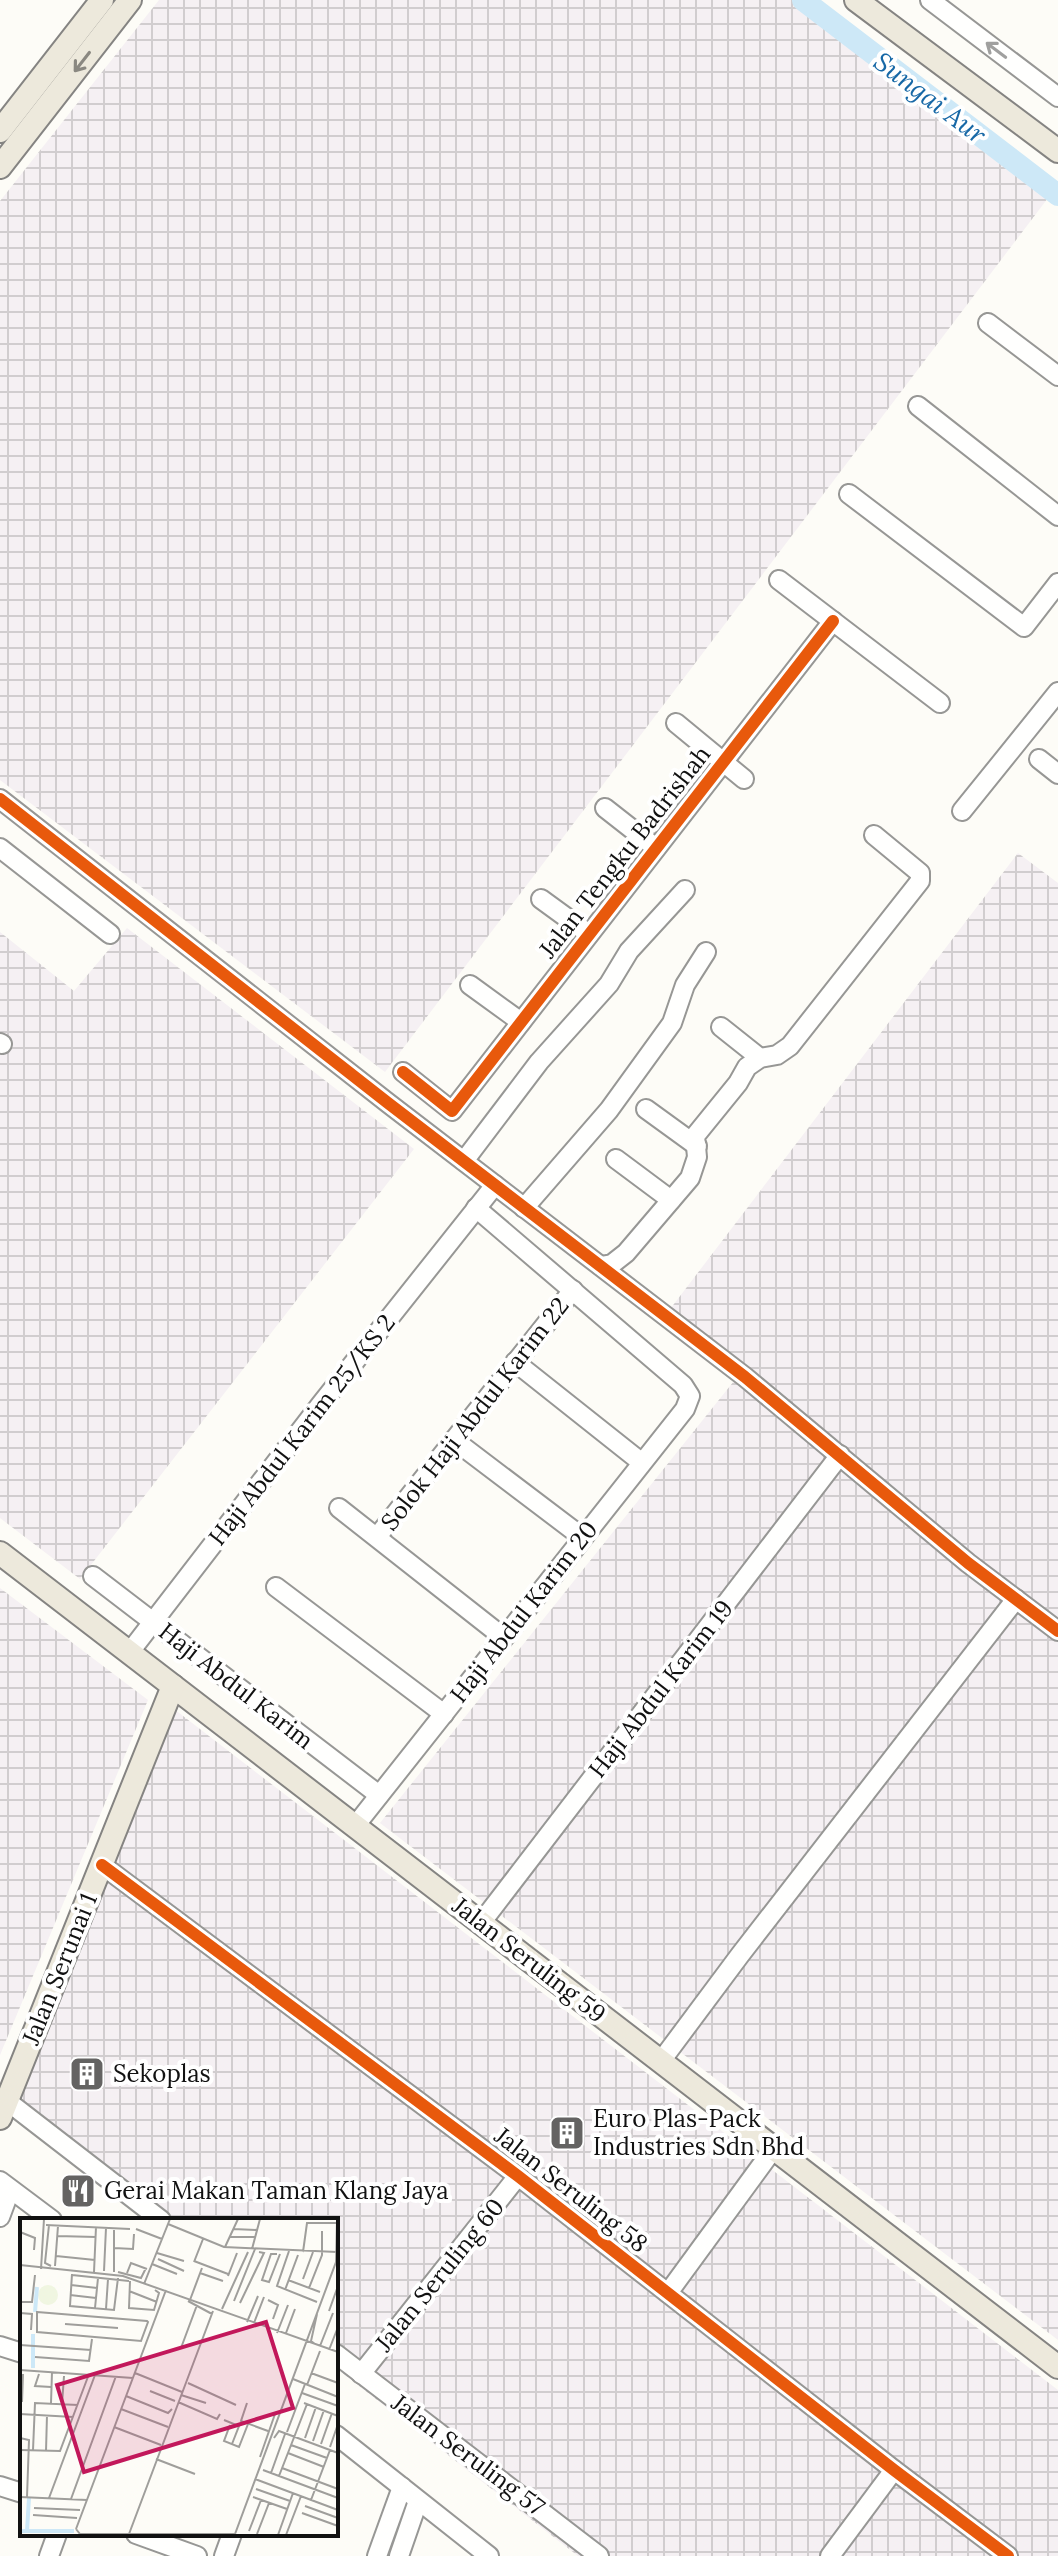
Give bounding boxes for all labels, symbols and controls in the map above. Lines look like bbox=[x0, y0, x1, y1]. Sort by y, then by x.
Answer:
one-way arrow bbox=[986, 41, 1007, 58]
water label: Sungai Aur bbox=[867, 45, 993, 151]
one-way arrow bbox=[73, 51, 90, 72]
street label: Jalan Tengku Badrishah bbox=[531, 739, 717, 965]
street label: Solok Haji Abdul Karim 22 bbox=[374, 1291, 575, 1537]
street label: Haji Abdul Karim 25/KS 2 bbox=[202, 1308, 402, 1552]
street label: Haji Abdul Karim 20 bbox=[443, 1515, 604, 1709]
street label: Haji Abdul Karim 19 bbox=[582, 1594, 740, 1784]
street label: Haji Abdul Karim bbox=[153, 1615, 320, 1756]
street label: Jalan Serunai 1 bbox=[15, 1888, 104, 2050]
street label: Jalan Seruling 59 bbox=[446, 1889, 612, 2029]
building icon: Sekoplas bbox=[68, 2055, 106, 2093]
place label: Sekoplas bbox=[113, 2058, 211, 2089]
place label: Euro Plas-Pack Industries Sdn Bhd bbox=[593, 2103, 804, 2162]
building icon: Euro Plas-Pack Industries Sdn Bhd bbox=[548, 2114, 586, 2152]
street label: Jalan Seruling 58 bbox=[488, 2119, 654, 2259]
restaurant icon: Gerai Makan Taman Klang Jaya bbox=[59, 2172, 97, 2210]
place label: Gerai Makan Taman Klang Jaya bbox=[104, 2175, 449, 2206]
street label: Jalan Seruling 60 bbox=[368, 2192, 511, 2358]
inset map bbox=[20, 2218, 338, 2536]
street label: Jalan Seruling 57 bbox=[385, 2386, 551, 2522]

